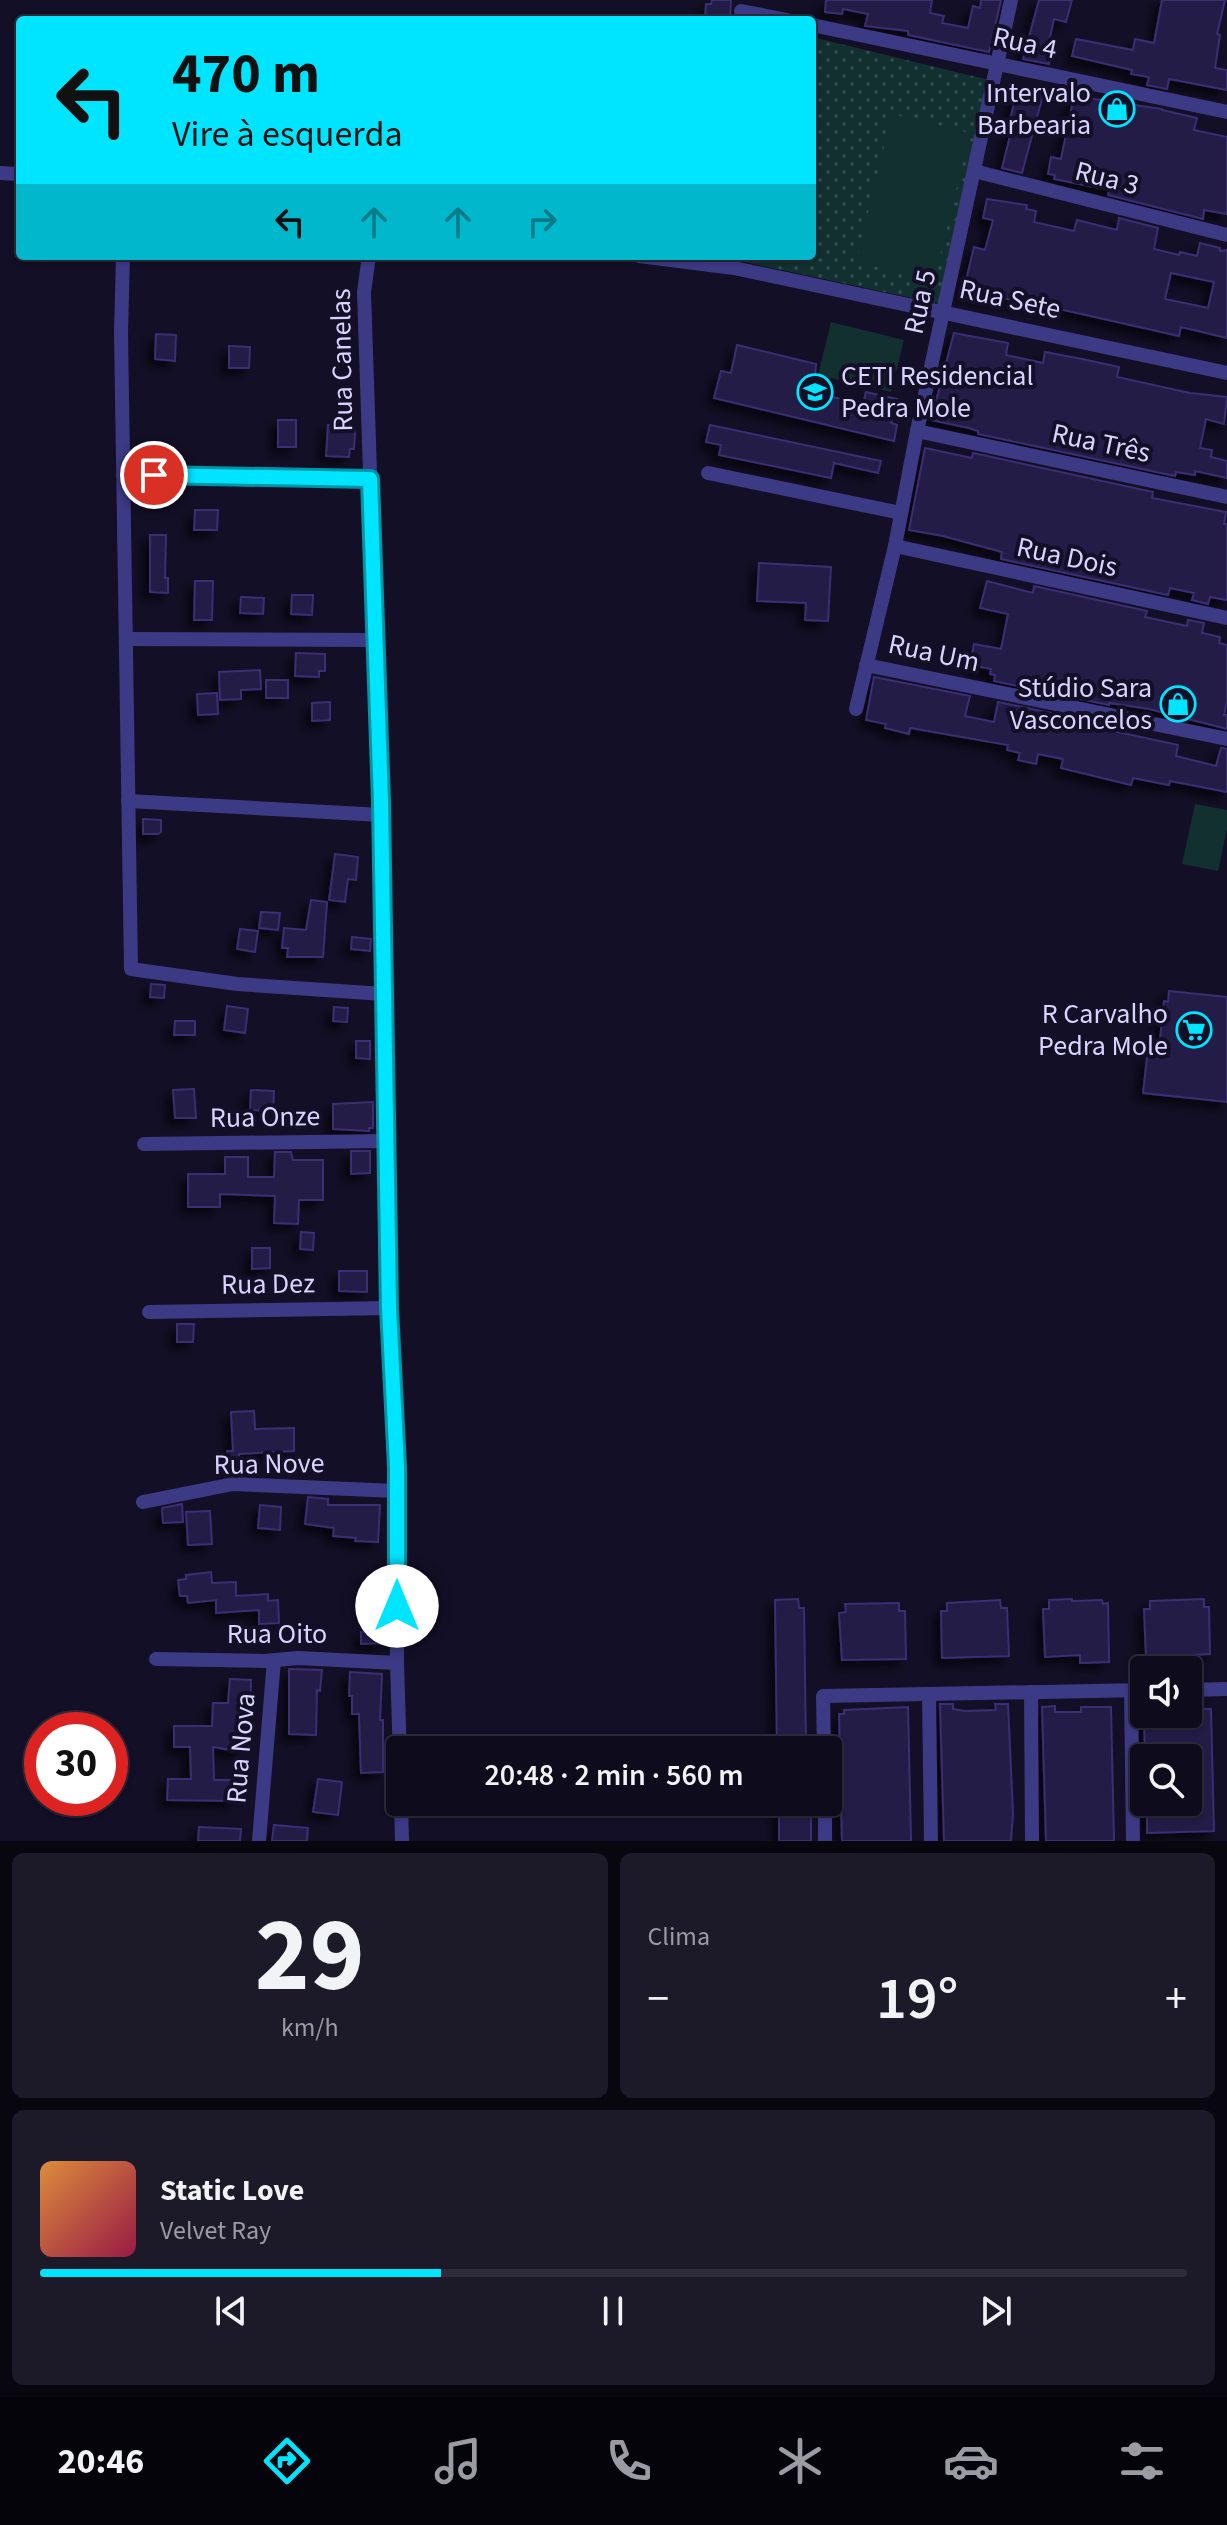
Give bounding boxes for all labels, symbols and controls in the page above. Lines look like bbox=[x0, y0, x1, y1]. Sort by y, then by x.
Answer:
street label: Rua 4 bbox=[989, 17, 1061, 69]
text: 470 m bbox=[172, 35, 320, 114]
icon: left bbox=[40, 48, 144, 152]
place label: Intervalo Barbearia bbox=[977, 73, 1091, 145]
shop icon: Intervalo Barbearia bbox=[1098, 90, 1136, 128]
text: Vire à esquerda bbox=[172, 109, 403, 160]
street label: Rua 3 bbox=[1071, 151, 1143, 205]
icon: left bbox=[268, 200, 312, 244]
icon: ahead bbox=[352, 200, 396, 244]
icon: ahead bbox=[436, 200, 480, 244]
icon: right bbox=[520, 200, 564, 244]
street label: Rua 5 bbox=[894, 266, 946, 338]
street label: Rua Sete bbox=[956, 269, 1064, 329]
street label: Rua Canelas bbox=[321, 288, 363, 432]
place label: CETI Residencial Pedra Mole bbox=[841, 356, 1034, 428]
school or university icon: CETI Residencial Pedra Mole bbox=[796, 373, 834, 411]
street label: Rua Três bbox=[1048, 413, 1154, 473]
pin bbox=[120, 441, 188, 509]
icon: arrive bbox=[132, 453, 176, 497]
street label: Rua Dois bbox=[1013, 527, 1121, 587]
street label: Rua Um bbox=[885, 624, 983, 682]
place label: Stúdio Sara Vasconcelos bbox=[1010, 668, 1152, 740]
shop icon: Stúdio Sara Vasconcelos bbox=[1159, 685, 1197, 723]
place label: R Carvalho Pedra Mole bbox=[1038, 994, 1168, 1066]
supermarket icon: R Carvalho Pedra Mole bbox=[1175, 1011, 1213, 1049]
street label: Rua Onze bbox=[210, 1096, 320, 1138]
street label: Rua Dez bbox=[221, 1263, 315, 1305]
street label: Rua Nove bbox=[213, 1443, 325, 1485]
position arrow bbox=[355, 1564, 439, 1648]
street label: Rua Oito bbox=[227, 1614, 327, 1654]
map controls bbox=[1130, 1656, 1202, 1816]
button: sound bbox=[1130, 1656, 1202, 1728]
street label: Rua Nova bbox=[216, 1691, 266, 1805]
speed limit sign: 30 bbox=[24, 1712, 128, 1816]
button: search bbox=[1130, 1744, 1202, 1816]
text: 20:48 · 2 min · 560 m bbox=[484, 1754, 744, 1797]
text: 29 bbox=[255, 1883, 365, 2031]
text: Clima bbox=[648, 1918, 710, 1955]
text: 19° bbox=[876, 1957, 958, 2042]
text: − bbox=[648, 1968, 669, 2031]
text: + bbox=[1165, 1968, 1187, 2031]
text: km/h bbox=[281, 2009, 339, 2046]
text: Static Love bbox=[160, 2169, 304, 2212]
text: Velvet Ray bbox=[160, 2212, 271, 2249]
icon: previous bbox=[209, 2289, 253, 2333]
icon: pause bbox=[591, 2289, 635, 2333]
icon: next bbox=[974, 2289, 1018, 2333]
icon: directions bbox=[259, 2433, 315, 2489]
icon: music bbox=[430, 2433, 486, 2489]
icon: phone bbox=[601, 2433, 657, 2489]
icon: climate bbox=[772, 2433, 828, 2489]
icon: car bbox=[943, 2433, 999, 2489]
icon: filters bbox=[1114, 2433, 1170, 2489]
text: 20:46 bbox=[57, 2436, 144, 2487]

